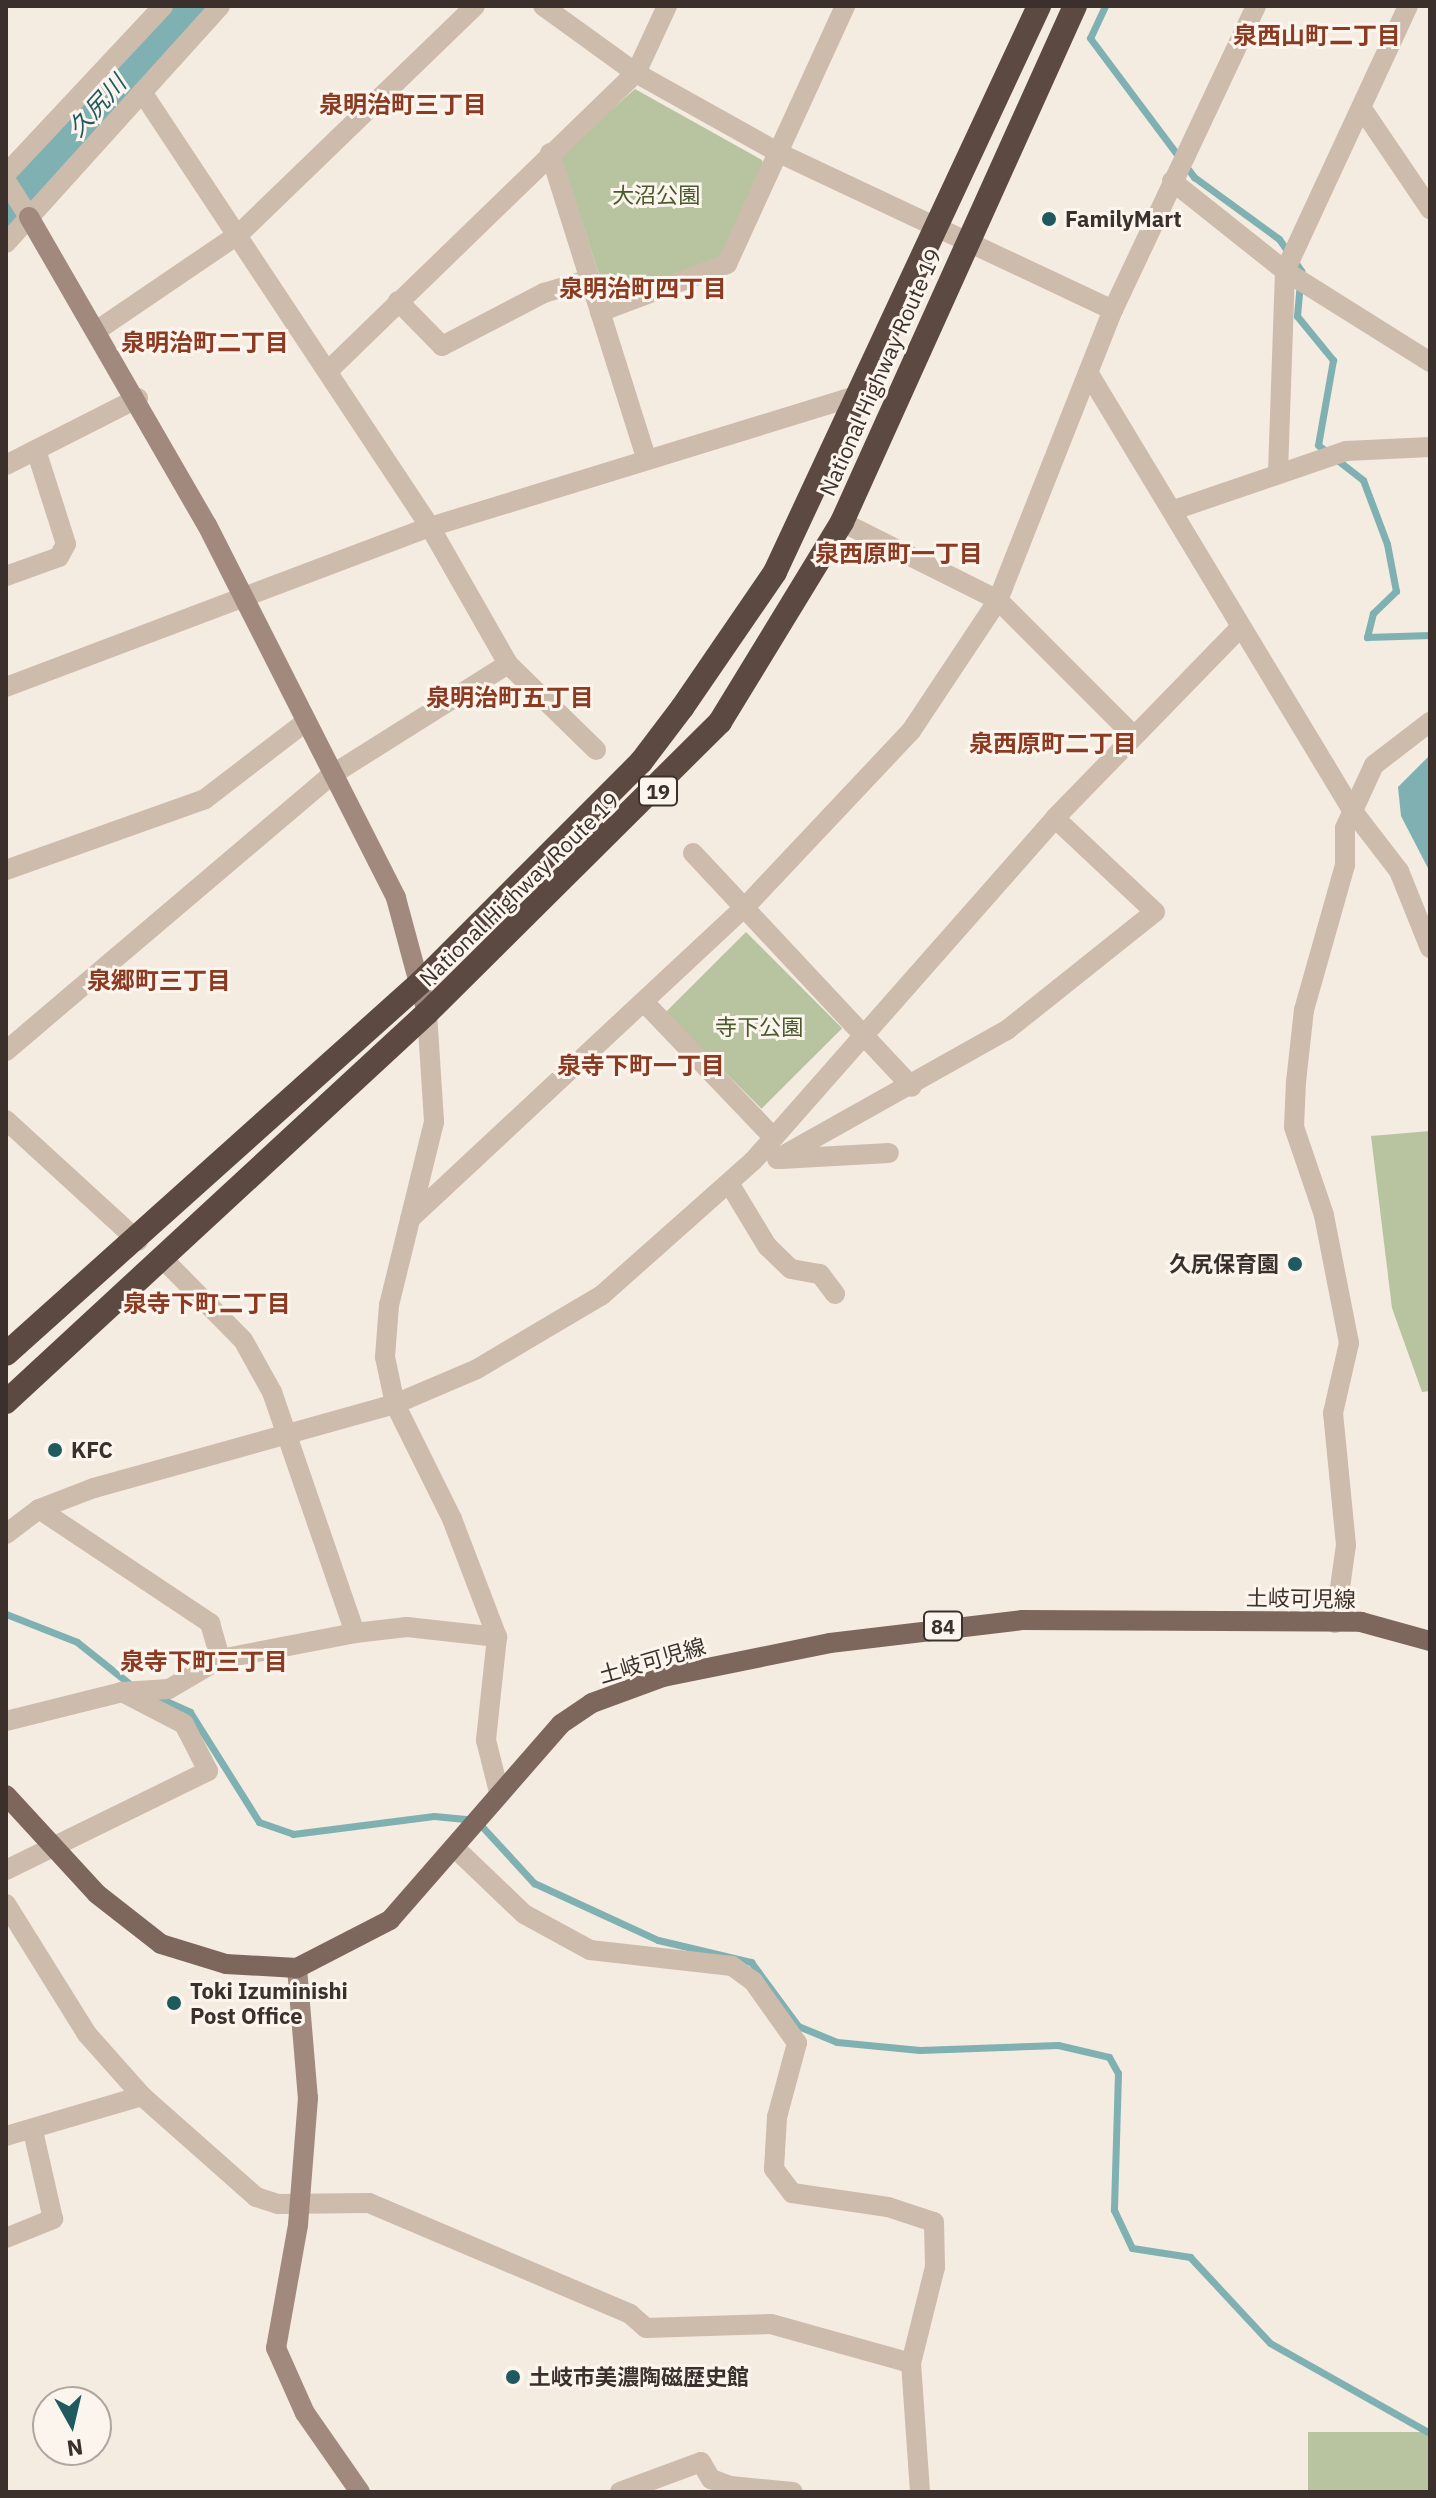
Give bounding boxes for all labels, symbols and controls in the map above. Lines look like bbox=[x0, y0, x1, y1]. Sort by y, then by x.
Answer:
district label: 泉西山町二丁目 bbox=[1233, 22, 1401, 50]
water label: 久尻川 bbox=[62, 70, 132, 142]
district label: 泉明治町三丁目 bbox=[319, 91, 487, 119]
park label: 大沼公園 bbox=[612, 182, 700, 208]
place label: FamilyMart bbox=[1065, 206, 1182, 232]
marker: FamilyMart bbox=[1040, 210, 1058, 228]
street label: National Highway Route 19 bbox=[814, 244, 946, 500]
district label: 泉明治町四丁目 bbox=[559, 275, 727, 303]
district label: 泉明治町二丁目 bbox=[121, 329, 289, 357]
district label: 泉西原町一丁目 bbox=[815, 540, 983, 568]
district label: 泉明治町五丁目 bbox=[426, 684, 594, 712]
district label: 泉西原町二丁目 bbox=[969, 730, 1137, 758]
road number: 19 bbox=[638, 775, 678, 807]
street label: National Highway Route 19 bbox=[414, 787, 624, 991]
district label: 泉郷町三丁目 bbox=[87, 967, 231, 995]
park label: 寺下公園 bbox=[715, 1014, 803, 1040]
district label: 泉寺下町一丁目 bbox=[557, 1052, 725, 1080]
place label: 久尻保育園 bbox=[1169, 1251, 1279, 1277]
marker: 久尻保育園 bbox=[1286, 1255, 1304, 1273]
district label: 泉寺下町二丁目 bbox=[123, 1290, 291, 1318]
place label: KFC bbox=[71, 1437, 113, 1463]
marker: KFC bbox=[46, 1441, 64, 1459]
street label: 土岐可児線 bbox=[1246, 1584, 1356, 1612]
road number: 84 bbox=[923, 1610, 963, 1642]
street label: 土岐可児線 bbox=[595, 1632, 709, 1688]
district label: 泉寺下町三丁目 bbox=[120, 1648, 288, 1676]
place label: Toki Izuminishi Post Office bbox=[190, 1977, 348, 2028]
marker: Toki Izuminishi Post Office bbox=[165, 1994, 183, 2012]
place label: 土岐市美濃陶磁歴史館 bbox=[529, 2364, 749, 2390]
marker: 土岐市美濃陶磁歴史館 bbox=[504, 2368, 522, 2386]
north arrow bbox=[32, 2386, 112, 2466]
text: N bbox=[65, 2433, 85, 2464]

